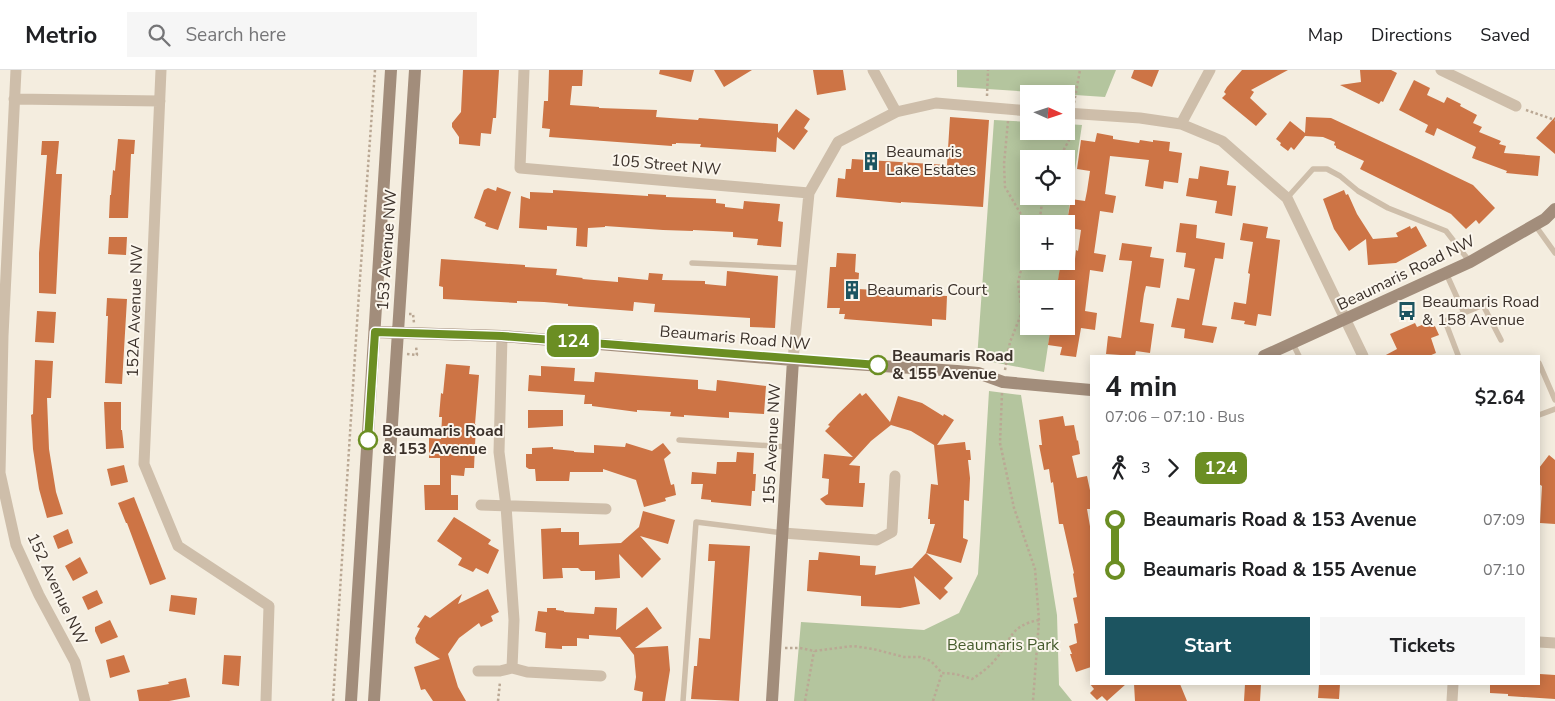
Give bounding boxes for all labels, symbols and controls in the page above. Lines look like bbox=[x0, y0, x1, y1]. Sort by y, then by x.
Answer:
search box bbox=[127, 12, 477, 57]
text: Metrio bbox=[25, 19, 97, 51]
icon: search bbox=[145, 21, 173, 49]
text: Search here bbox=[185, 22, 286, 48]
text: Map bbox=[1308, 23, 1343, 47]
text: Directions bbox=[1371, 23, 1452, 47]
text: Saved bbox=[1480, 23, 1530, 47]
north arrow bbox=[1020, 85, 1075, 140]
map controls bbox=[1020, 85, 1075, 335]
place label: Beaumaris Lake Estates bbox=[886, 141, 976, 181]
street label: 105 Street NW bbox=[610, 149, 722, 181]
building icon: Beaumaris Lake Estates bbox=[860, 150, 882, 172]
button: locate bbox=[1020, 150, 1075, 205]
street label: 153 Avenue NW bbox=[372, 189, 402, 311]
button: + bbox=[1020, 215, 1075, 270]
street label: Beaumaris Road NW bbox=[1333, 230, 1479, 316]
street label: 152A Avenue NW bbox=[122, 244, 148, 378]
building icon: Beaumaris Court bbox=[841, 279, 863, 301]
place label: Beaumaris Court bbox=[867, 279, 987, 301]
button: − bbox=[1020, 280, 1075, 335]
place label: Beaumaris Road & 158 Avenue bbox=[1422, 291, 1539, 331]
bus stop icon: Beaumaris Road & 158 Avenue bbox=[1396, 300, 1418, 322]
street label: Beaumaris Road NW bbox=[659, 320, 812, 356]
line badge: 124 bbox=[544, 325, 602, 357]
text: 124 bbox=[557, 329, 589, 353]
place label: Beaumaris Road & 155 Avenue bbox=[892, 345, 1013, 385]
marker: Beaumaris Road & 155 Avenue bbox=[868, 355, 888, 375]
text: 4 min bbox=[1105, 368, 1177, 406]
street label: 155 Avenue NW bbox=[758, 383, 786, 505]
text: $2.64 bbox=[1475, 385, 1525, 411]
text: 07:06 – 07:10 · Bus bbox=[1105, 406, 1245, 428]
place label: Beaumaris Road & 153 Avenue bbox=[382, 420, 503, 460]
marker: Beaumaris Road & 153 Avenue bbox=[358, 430, 378, 450]
icon: walk bbox=[1105, 454, 1133, 482]
icon: forward bbox=[1159, 454, 1187, 482]
text: 124 bbox=[1205, 456, 1237, 480]
text: 3 bbox=[1141, 457, 1151, 479]
text: Beaumaris Road & 153 Avenue bbox=[1143, 507, 1417, 533]
text: 07:09 bbox=[1483, 509, 1525, 531]
street label: 152 Avenue NW bbox=[21, 530, 93, 649]
text: Beaumaris Road & 155 Avenue bbox=[1143, 557, 1417, 583]
text: 07:10 bbox=[1483, 559, 1525, 581]
button: Start bbox=[1105, 617, 1310, 675]
button: Tickets bbox=[1320, 617, 1525, 675]
park label: Beaumaris Park bbox=[947, 634, 1060, 656]

